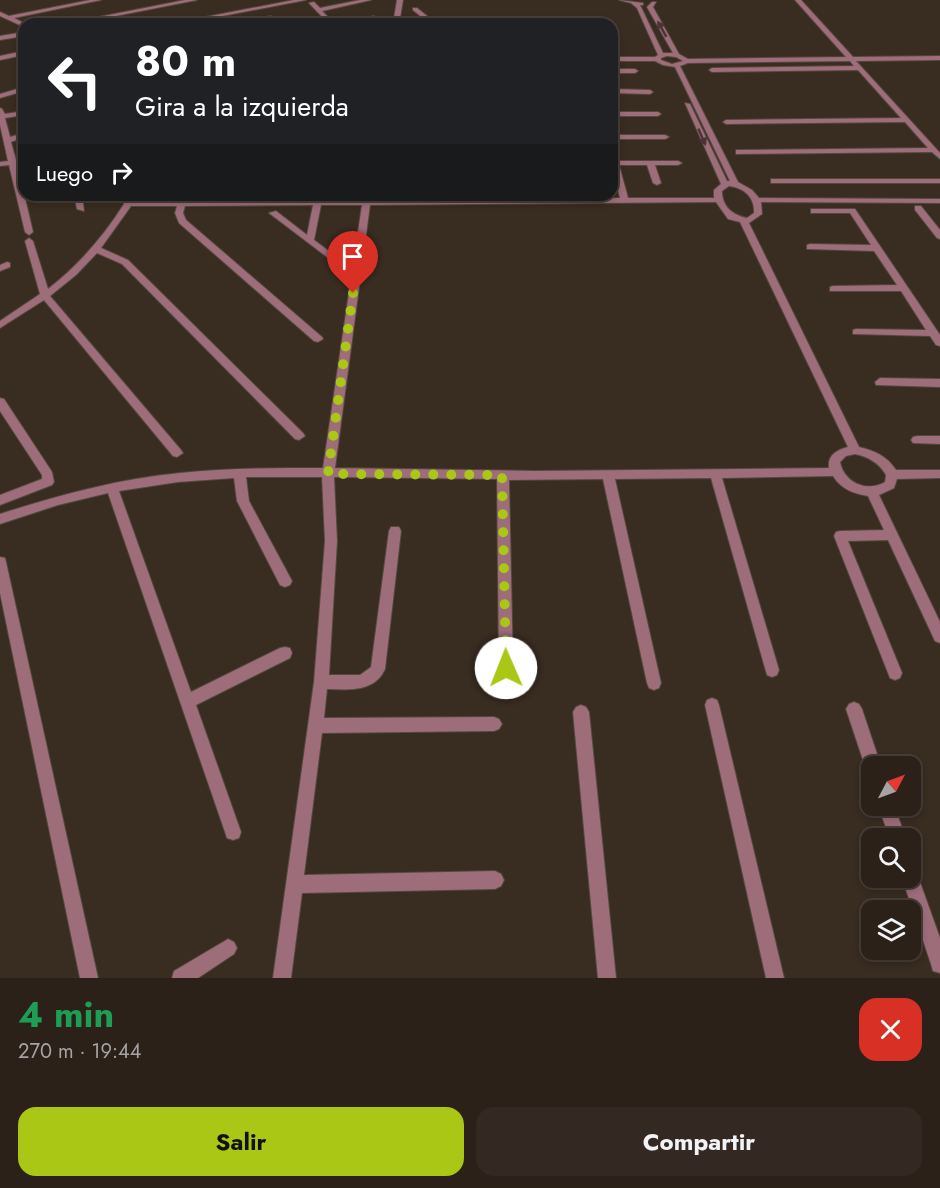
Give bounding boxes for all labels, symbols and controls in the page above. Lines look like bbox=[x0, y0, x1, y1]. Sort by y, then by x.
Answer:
one-way arrow bbox=[658, 20, 668, 37]
text: 80 m bbox=[135, 31, 236, 92]
icon: left bbox=[36, 42, 114, 120]
text: Gira a la izquierda bbox=[135, 87, 349, 126]
one-way arrow bbox=[697, 129, 707, 147]
icon: right bbox=[105, 156, 138, 189]
text: Luego bbox=[36, 157, 93, 189]
pin bbox=[327, 231, 378, 293]
icon: arrive bbox=[336, 240, 369, 273]
position arrow bbox=[474, 636, 538, 700]
north arrow bbox=[861, 756, 921, 816]
map controls bbox=[861, 756, 921, 960]
button: search bbox=[861, 828, 921, 888]
button: layers bbox=[861, 900, 921, 960]
text: 4 min bbox=[18, 988, 114, 1040]
button: close bbox=[859, 998, 922, 1061]
text: 270 m · 19:44 bbox=[18, 1037, 141, 1066]
button: Salir bbox=[18, 1107, 464, 1176]
button: Compartir bbox=[476, 1107, 922, 1176]

